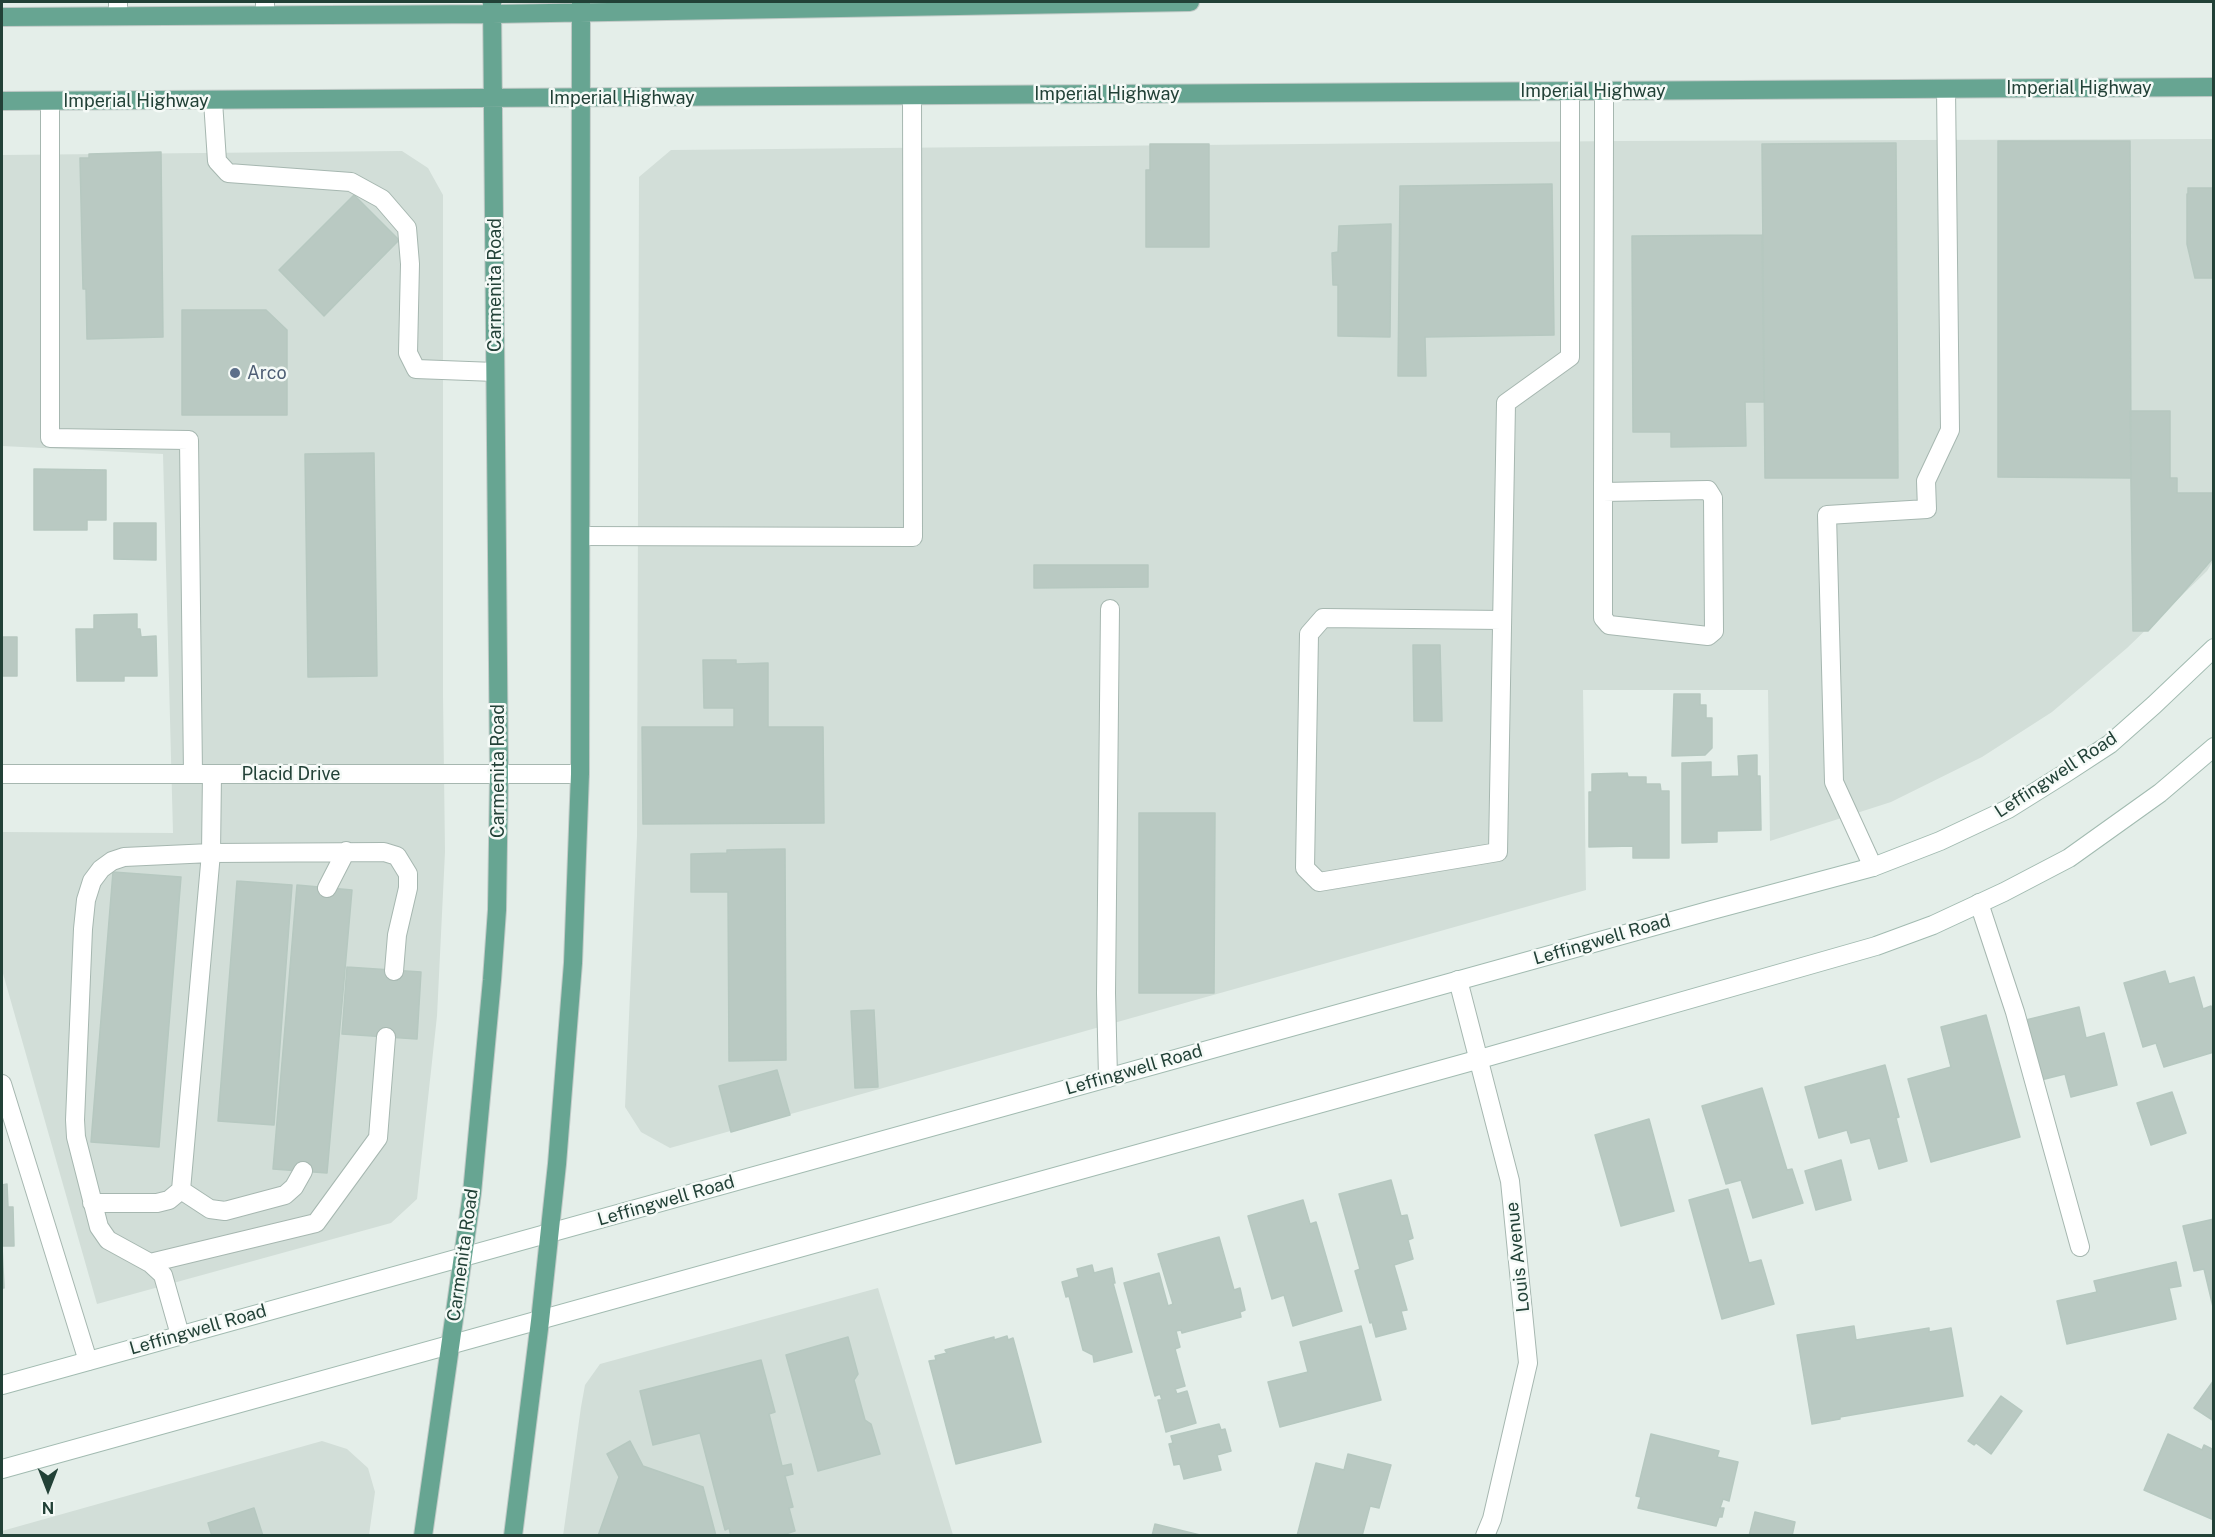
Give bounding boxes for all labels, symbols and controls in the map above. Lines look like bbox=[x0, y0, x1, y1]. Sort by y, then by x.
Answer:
street label: Imperial Highway bbox=[2006, 77, 2152, 99]
street label: Imperial Highway bbox=[1520, 80, 1666, 102]
street label: Imperial Highway bbox=[1034, 83, 1180, 105]
street label: Imperial Highway bbox=[549, 87, 695, 109]
street label: Imperial Highway bbox=[63, 90, 209, 112]
street label: Carmenita Road bbox=[484, 218, 506, 352]
place label: Arco bbox=[247, 362, 287, 384]
marker: Arco bbox=[228, 366, 242, 380]
street label: Carmenita Road bbox=[487, 704, 509, 838]
street label: Leffingwell Road bbox=[1991, 727, 2121, 823]
street label: Placid Drive bbox=[241, 763, 341, 785]
street label: Leffingwell Road bbox=[1531, 910, 1673, 970]
street label: Leffingwell Road bbox=[1063, 1040, 1205, 1100]
street label: Leffingwell Road bbox=[595, 1171, 737, 1231]
street label: Carmenita Road bbox=[443, 1187, 483, 1323]
street label: Louis Avenue bbox=[1501, 1201, 1535, 1313]
street label: Leffingwell Road bbox=[127, 1300, 269, 1360]
north arrow bbox=[18, 1459, 78, 1519]
text: N bbox=[42, 1498, 54, 1517]

